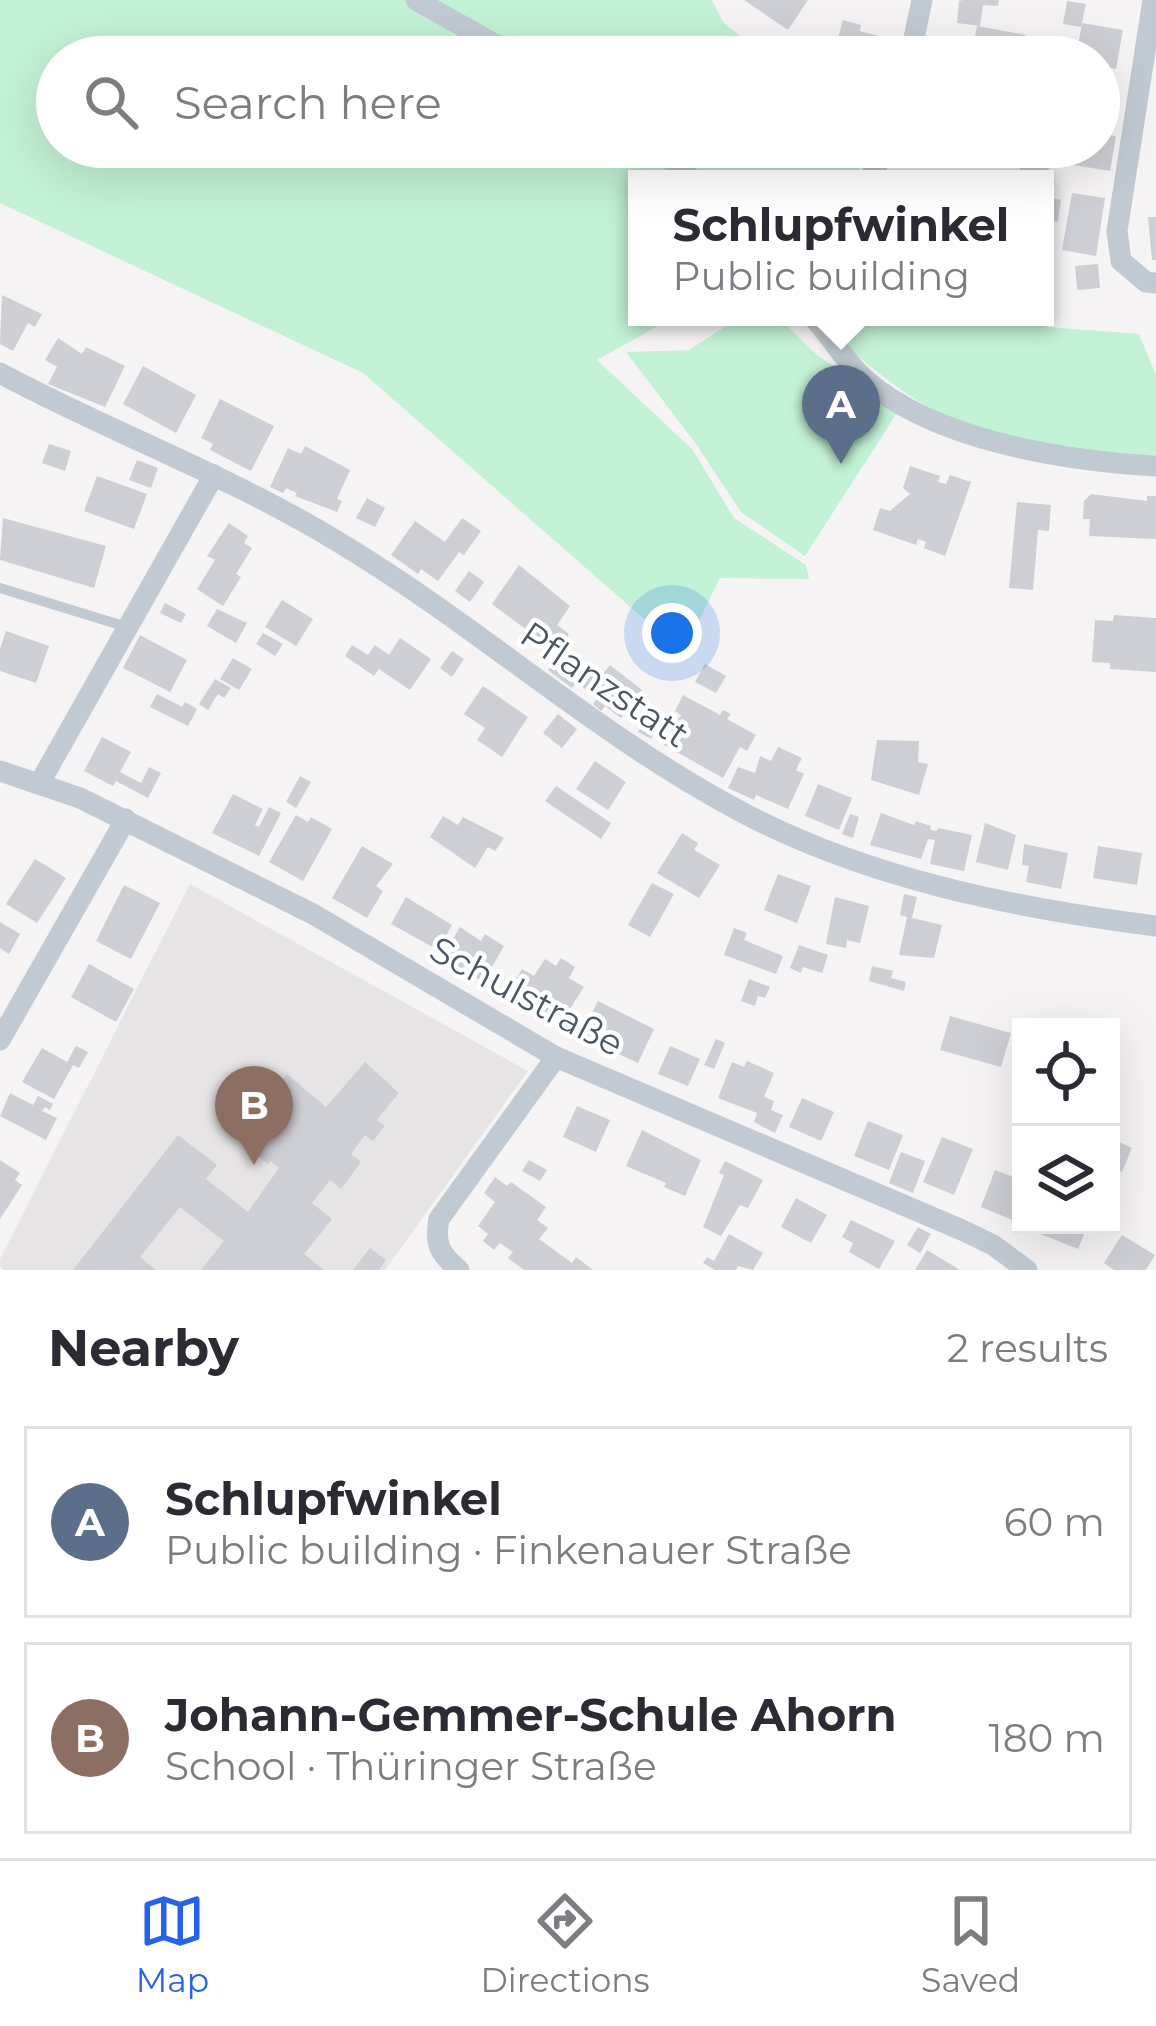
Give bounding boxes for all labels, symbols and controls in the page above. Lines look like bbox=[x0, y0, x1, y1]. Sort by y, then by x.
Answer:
search box bbox=[36, 36, 1120, 168]
icon: search bbox=[78, 69, 144, 135]
text: Search here bbox=[174, 75, 442, 130]
popup bbox=[628, 170, 1054, 326]
text: Schlupfwinkel bbox=[673, 197, 1009, 252]
text: Public building bbox=[673, 252, 970, 300]
pin: A bbox=[802, 365, 880, 464]
your location bbox=[642, 603, 702, 663]
street label: Pflanzstatt bbox=[513, 612, 697, 756]
street label: Schulstraße bbox=[423, 927, 631, 1065]
map controls bbox=[1012, 1018, 1120, 1234]
button: locate bbox=[1012, 1018, 1120, 1126]
pin: B bbox=[215, 1066, 293, 1165]
button: layers bbox=[1012, 1126, 1120, 1234]
text: Nearby bbox=[48, 1317, 239, 1379]
text: 2 results bbox=[947, 1324, 1108, 1372]
text: Schlupfwinkel bbox=[165, 1471, 502, 1526]
text: A bbox=[75, 1498, 105, 1546]
text: 60 m bbox=[1004, 1498, 1105, 1546]
text: Public building · Finkenauer Straße bbox=[165, 1526, 852, 1574]
text: Johann-Gemmer-Schule Ahorn bbox=[165, 1687, 897, 1742]
text: B bbox=[75, 1714, 105, 1762]
text: 180 m bbox=[989, 1714, 1105, 1762]
text: School · Thüringer Straße bbox=[165, 1742, 656, 1790]
tab: Map bbox=[136, 1888, 209, 2000]
tab: Directions bbox=[481, 1888, 650, 2000]
tab: Saved bbox=[921, 1888, 1020, 2000]

